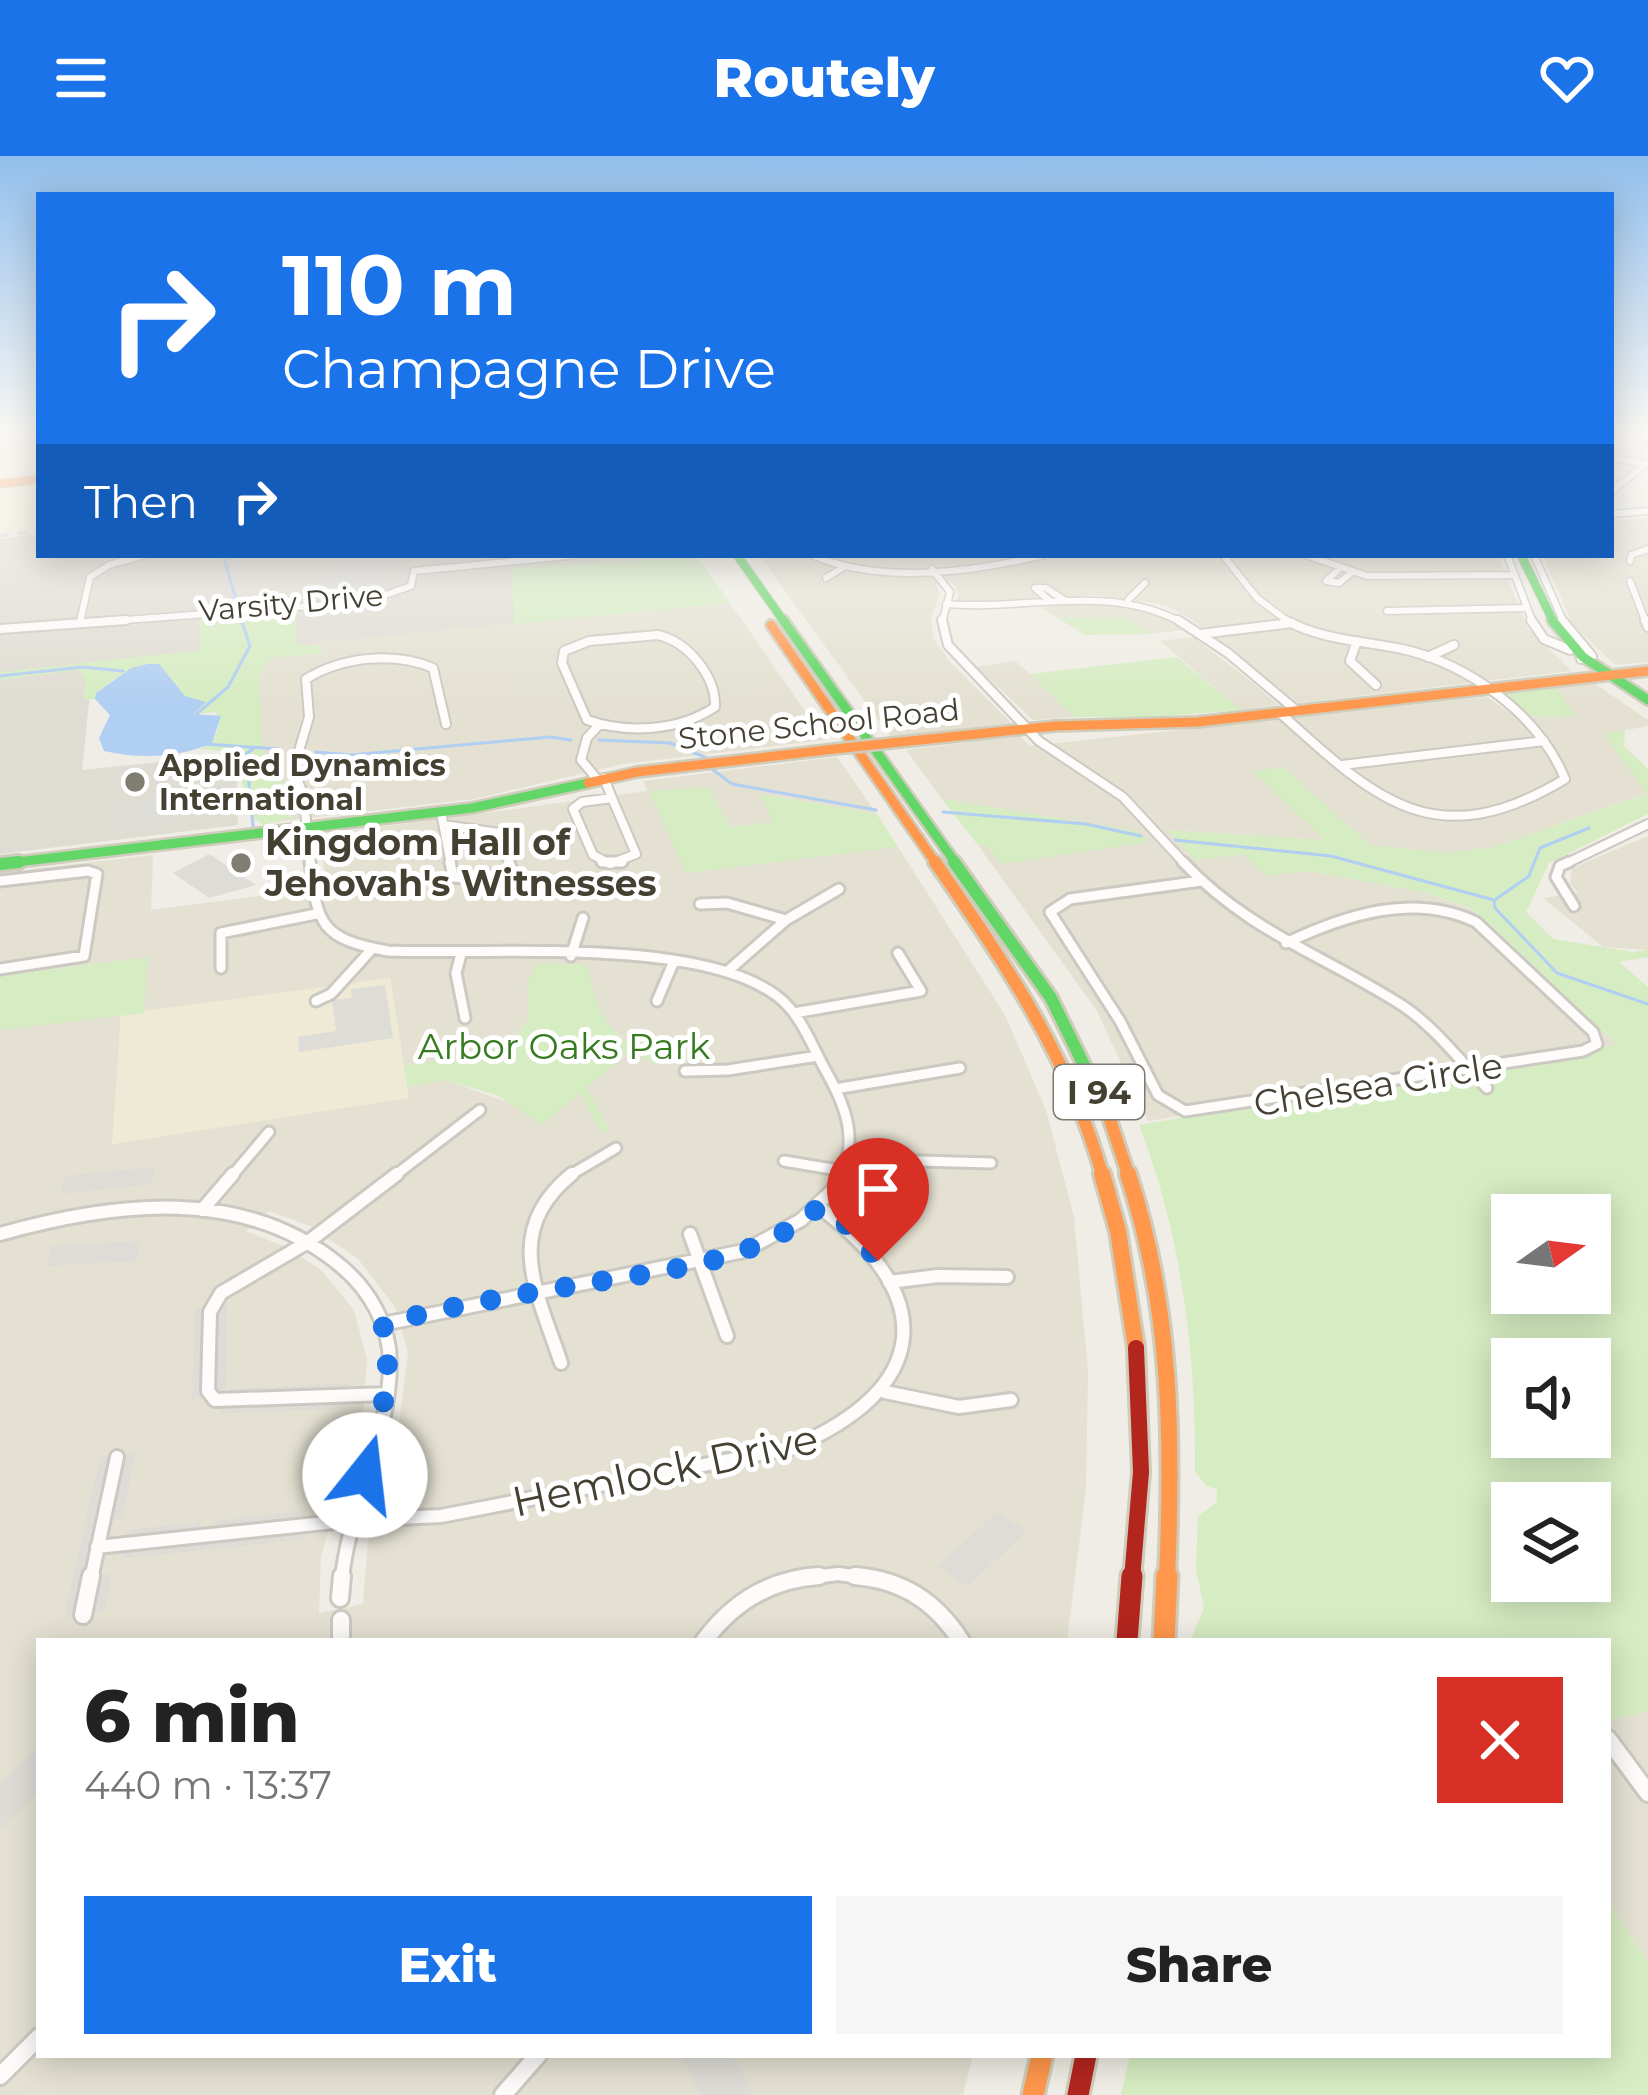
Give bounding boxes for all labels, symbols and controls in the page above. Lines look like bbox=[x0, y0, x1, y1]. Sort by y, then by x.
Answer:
icon: menu bbox=[48, 45, 114, 111]
text: Routely bbox=[713, 45, 935, 111]
icon: heart bbox=[1534, 45, 1600, 111]
text: 110 m bbox=[282, 234, 517, 336]
icon: right bbox=[84, 240, 240, 396]
text: Champagne Drive bbox=[282, 336, 776, 402]
icon: right bbox=[222, 468, 288, 534]
text: Then bbox=[84, 474, 198, 529]
street label: Varsity Drive bbox=[197, 576, 385, 630]
street label: Stone School Road bbox=[677, 691, 961, 757]
place label: Applied Dynamics International bbox=[158, 747, 446, 818]
marker: Applied Dynamics International bbox=[122, 769, 148, 795]
place label: Kingdom Hall of Jehovah's Witnesses bbox=[264, 820, 657, 905]
marker: Kingdom Hall of Jehovah's Witnesses bbox=[228, 850, 254, 876]
park label: Arbor Oaks Park bbox=[418, 1024, 711, 1068]
street label: Chelsea Circle bbox=[1250, 1043, 1506, 1125]
road number: I 94 bbox=[1054, 1065, 1144, 1119]
pin bbox=[827, 1138, 929, 1261]
icon: arrive bbox=[845, 1156, 911, 1222]
north arrow bbox=[1491, 1194, 1611, 1314]
map controls bbox=[1491, 1194, 1611, 1602]
button: sound bbox=[1491, 1338, 1611, 1458]
position arrow bbox=[302, 1412, 428, 1538]
street label: Hemlock Drive bbox=[507, 1412, 823, 1528]
button: layers bbox=[1491, 1482, 1611, 1602]
text: 6 min bbox=[84, 1672, 300, 1760]
button: close bbox=[1437, 1677, 1563, 1803]
text: 440 m · 13:37 bbox=[84, 1761, 332, 1809]
button: Exit bbox=[84, 1896, 812, 2034]
button: Share bbox=[836, 1896, 1563, 2034]

